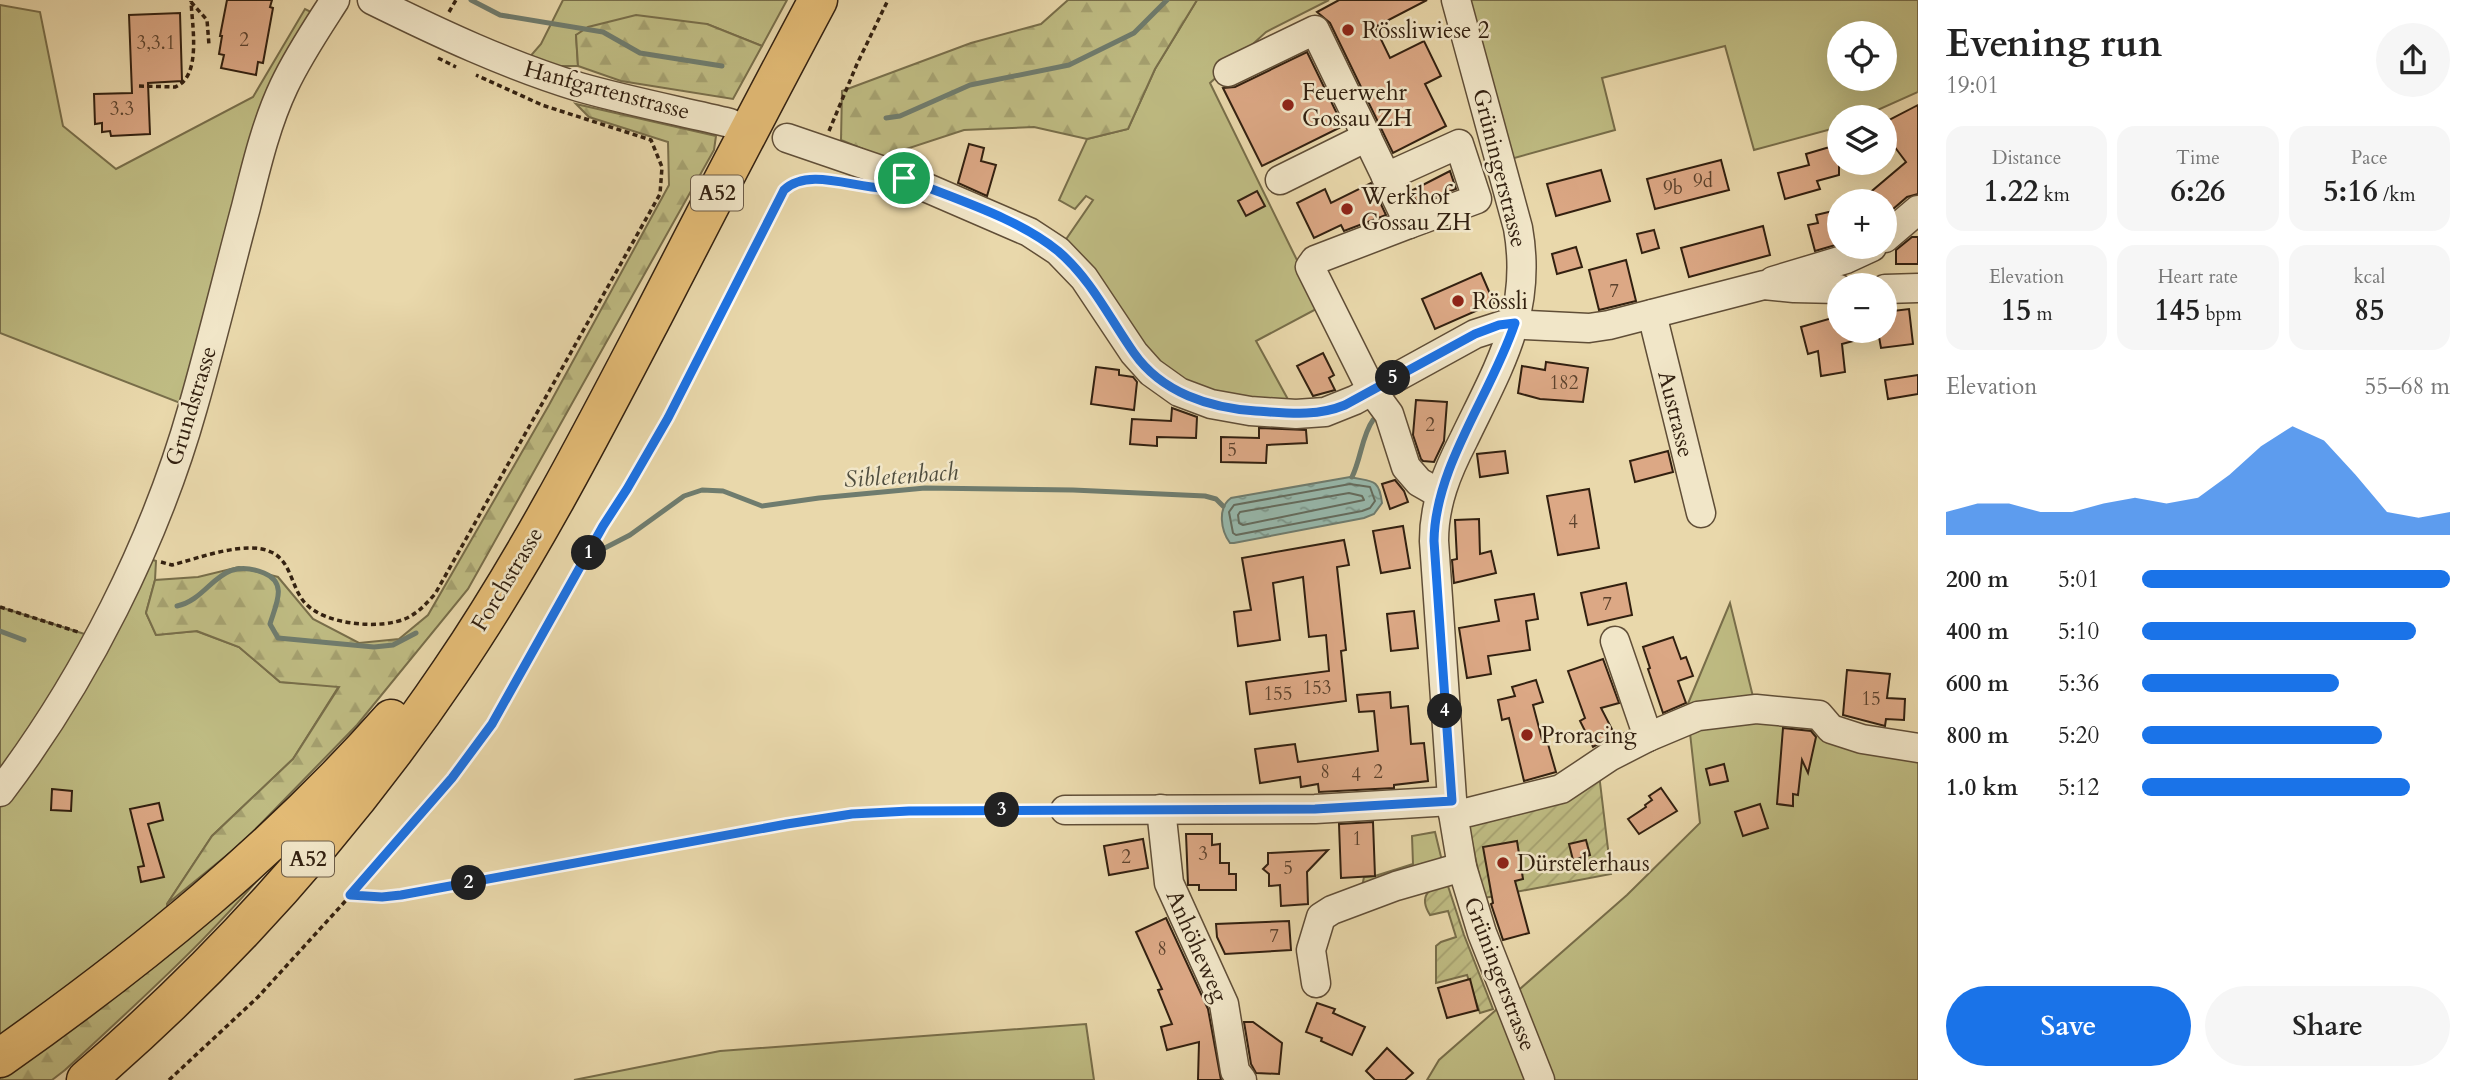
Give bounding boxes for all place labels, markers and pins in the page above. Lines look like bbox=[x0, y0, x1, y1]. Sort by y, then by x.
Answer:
place label: Rössliwiese 2 bbox=[1362, 15, 1490, 46]
marker: Rössliwiese 2 bbox=[1340, 22, 1356, 38]
place label: Feuerwehr Gossau ZH bbox=[1302, 77, 1412, 134]
marker: Feuerwehr Gossau ZH bbox=[1280, 97, 1296, 113]
pin bbox=[874, 148, 934, 208]
place label: Werkhof Gossau ZH bbox=[1360, 181, 1471, 238]
marker: Werkhof Gossau ZH bbox=[1339, 201, 1355, 217]
place label: Rössli bbox=[1472, 286, 1528, 317]
marker: Rössli bbox=[1450, 293, 1466, 309]
pin: 5 bbox=[1376, 360, 1410, 396]
pin: 1 bbox=[572, 536, 606, 570]
pin: 4 bbox=[1428, 694, 1462, 728]
place label: Proracing bbox=[1541, 720, 1637, 751]
marker: Proracing bbox=[1519, 727, 1535, 743]
pin: 3 bbox=[984, 792, 1020, 828]
place label: Dürstelerhaus bbox=[1517, 848, 1650, 879]
marker: Dürstelerhaus bbox=[1495, 855, 1511, 871]
pin: 2 bbox=[452, 866, 486, 900]

